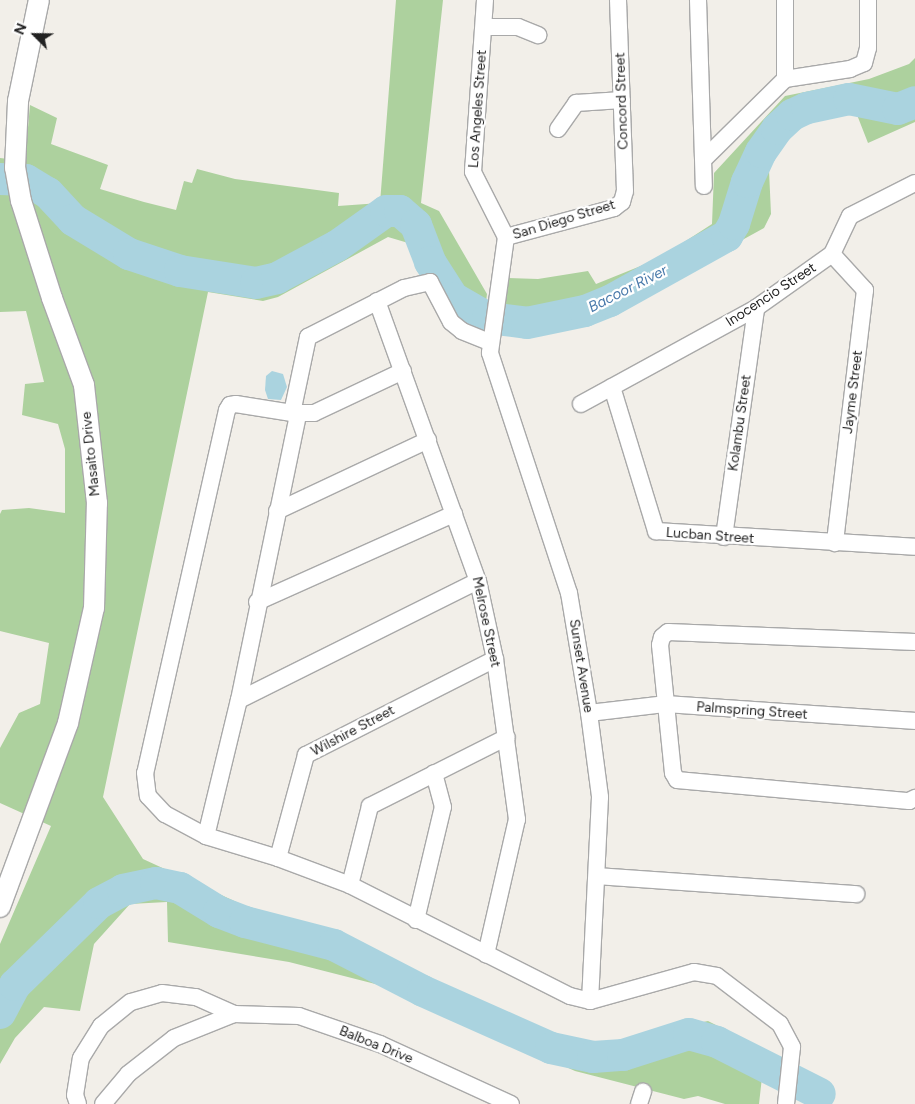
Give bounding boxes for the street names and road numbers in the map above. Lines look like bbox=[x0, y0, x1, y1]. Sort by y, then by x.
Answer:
street label: Los Angeles Street bbox=[465, 49, 491, 169]
street label: Concord Street bbox=[612, 52, 632, 150]
street label: San Diego Street bbox=[511, 196, 617, 244]
street label: Inocencio Street bbox=[723, 260, 819, 330]
street label: Jayme Street bbox=[840, 349, 866, 435]
street label: Kolambu Street bbox=[725, 374, 755, 472]
street label: Masaito Drive bbox=[78, 411, 104, 497]
street label: Lucban Street bbox=[665, 525, 755, 547]
street label: Melrose Street bbox=[468, 575, 504, 669]
street label: Sunset Avenue bbox=[565, 618, 597, 714]
street label: Palmspring Street bbox=[696, 699, 808, 723]
street label: Wilshire Street bbox=[308, 702, 398, 760]
street label: Balboa Drive bbox=[337, 1023, 415, 1067]

